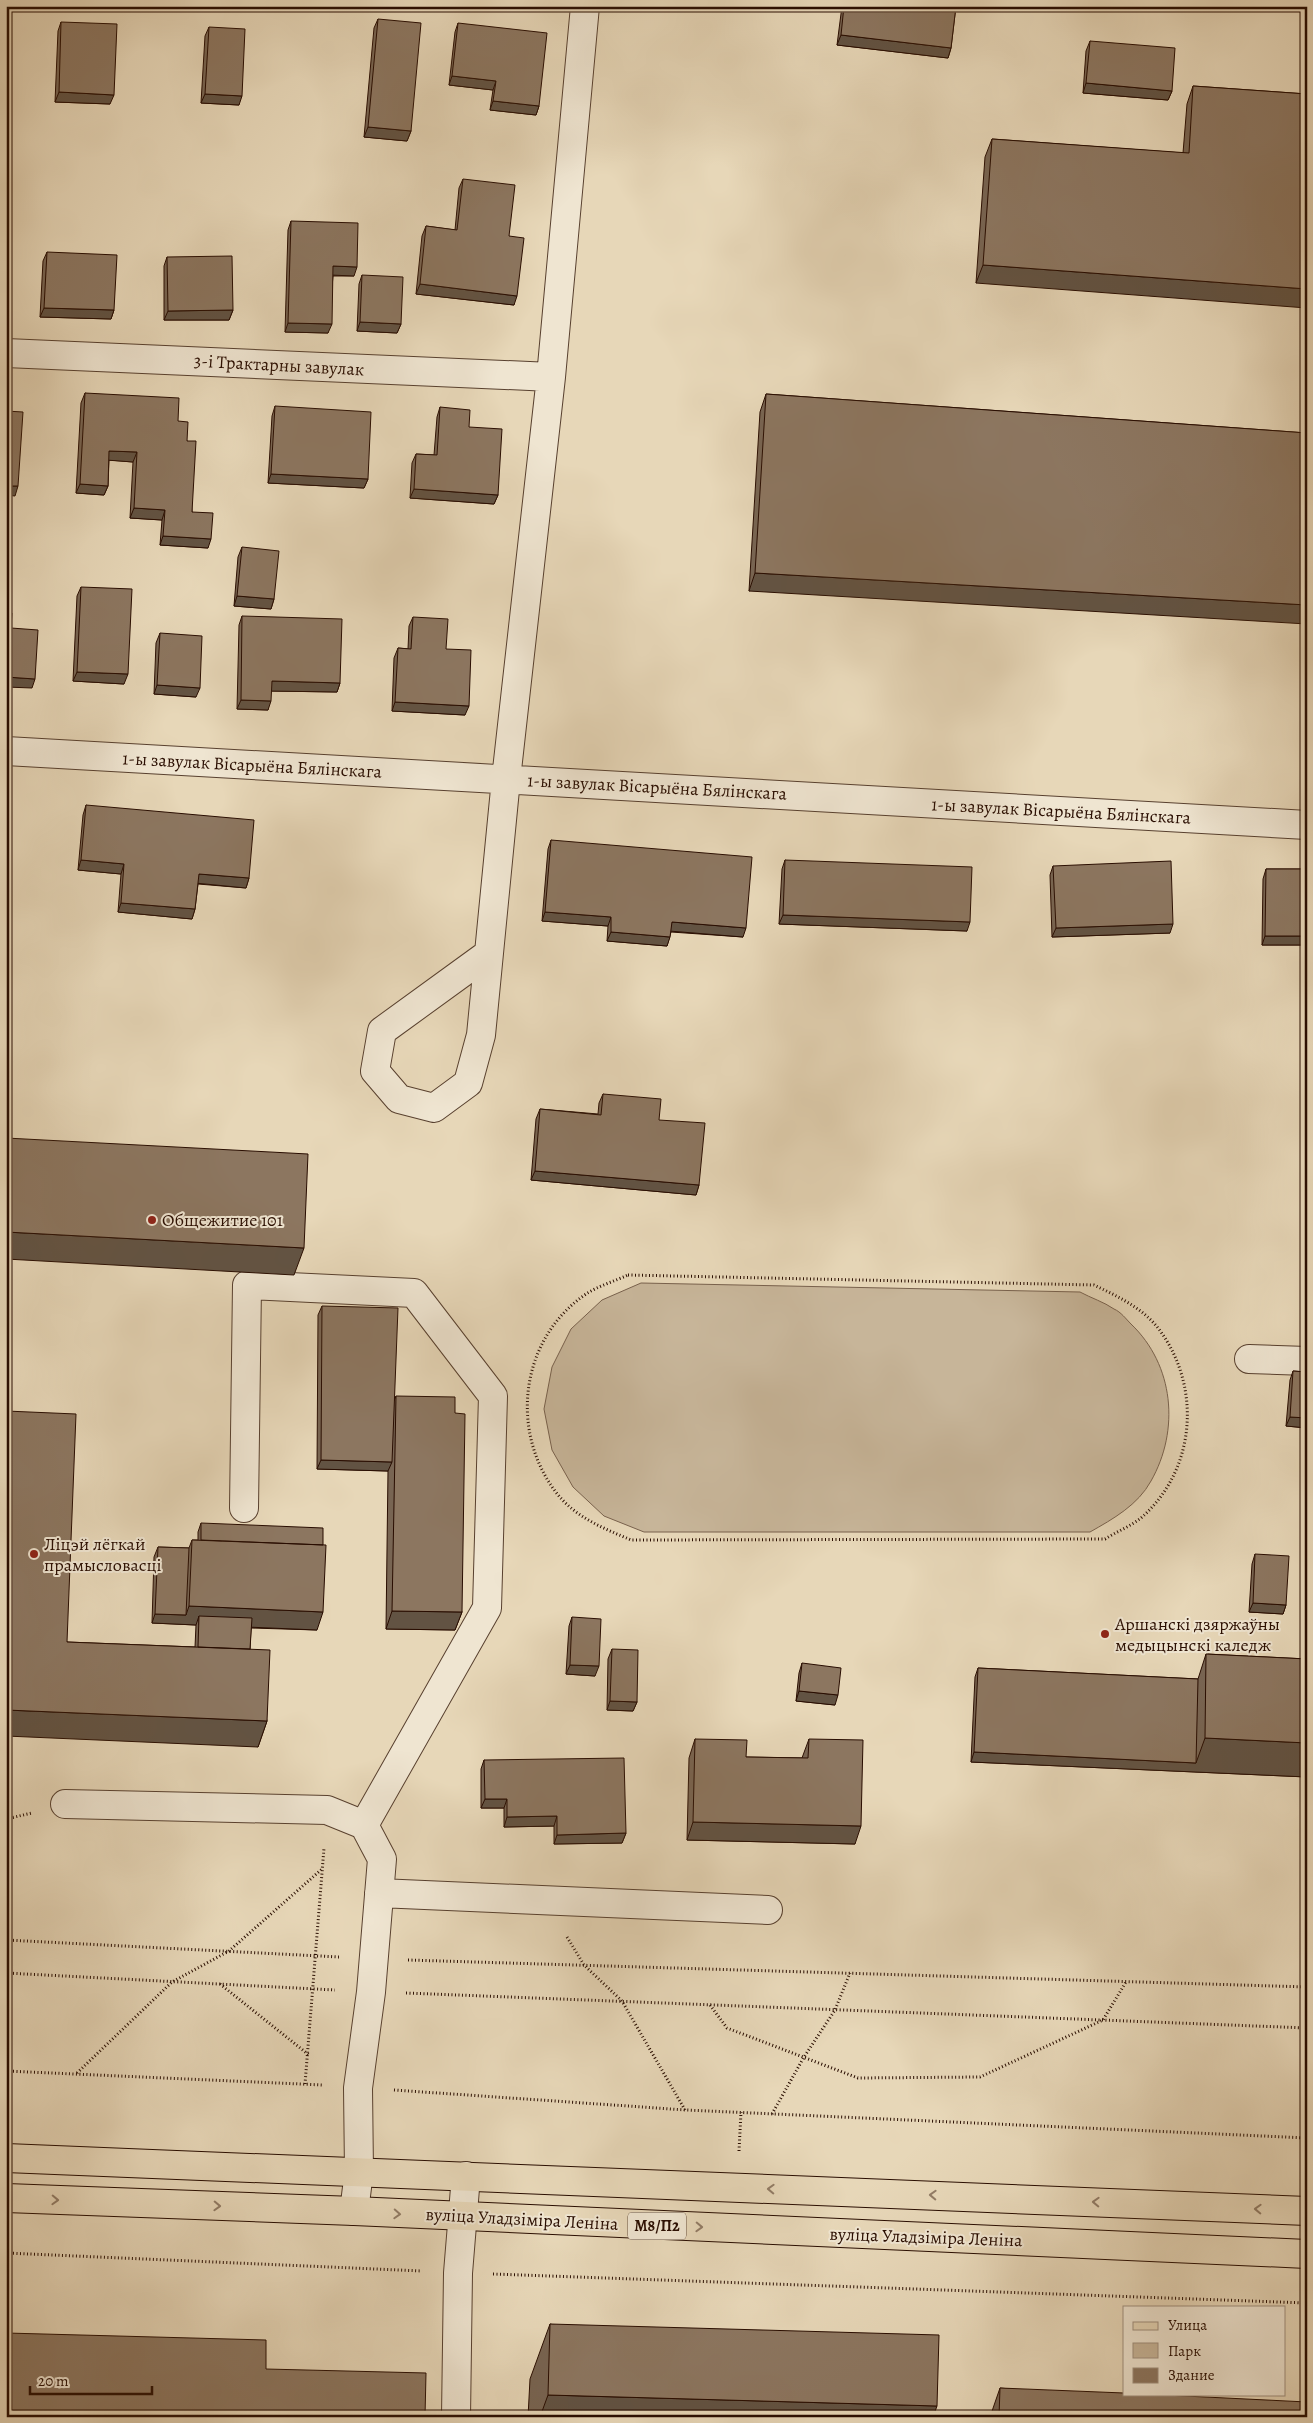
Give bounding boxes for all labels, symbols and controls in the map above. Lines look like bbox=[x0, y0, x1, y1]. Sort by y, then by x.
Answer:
street label: 3-і Трактарны завулак bbox=[193, 349, 365, 381]
street label: 1-ы завулак Вісарыёна Бялінскага bbox=[122, 746, 383, 784]
street label: 1-ы завулак Вісарыёна Бялінскага bbox=[527, 768, 788, 806]
street label: 1-ы завулак Вісарыёна Бялінскага bbox=[931, 792, 1192, 830]
place label: Общежитие 101 bbox=[162, 1208, 283, 1232]
marker: Общежитие 101 bbox=[146, 1214, 158, 1226]
place label: Ліцэй лёгкай прамысловасці bbox=[44, 1532, 162, 1577]
marker: Ліцэй лёгкай прамысловасці bbox=[28, 1548, 40, 1560]
place label: Аршанскі дзяржаўны медыцынскі каледж bbox=[1114, 1612, 1280, 1657]
marker: Аршанскі дзяржаўны медыцынскі каледж bbox=[1099, 1628, 1111, 1640]
one-way arrow bbox=[767, 2183, 775, 2194]
one-way arrow bbox=[929, 2190, 937, 2201]
one-way arrow bbox=[52, 2195, 59, 2205]
one-way arrow bbox=[1091, 2197, 1099, 2207]
one-way arrow bbox=[214, 2201, 222, 2211]
street label: вуліца Уладзіміра Леніна bbox=[425, 2202, 620, 2236]
one-way arrow bbox=[1254, 2203, 1262, 2214]
one-way arrow bbox=[393, 2208, 401, 2219]
road number: М8/П2 bbox=[628, 2212, 686, 2240]
one-way arrow bbox=[696, 2222, 704, 2233]
street label: вуліца Уладзіміра Леніна bbox=[829, 2222, 1024, 2252]
legend bbox=[1123, 2306, 1286, 2396]
text: Улица bbox=[1168, 2315, 1207, 2335]
text: Парк bbox=[1168, 2341, 1201, 2361]
scale bar bbox=[30, 2363, 152, 2395]
text: Здание bbox=[1168, 2365, 1215, 2385]
text: 20 m bbox=[38, 2371, 69, 2391]

